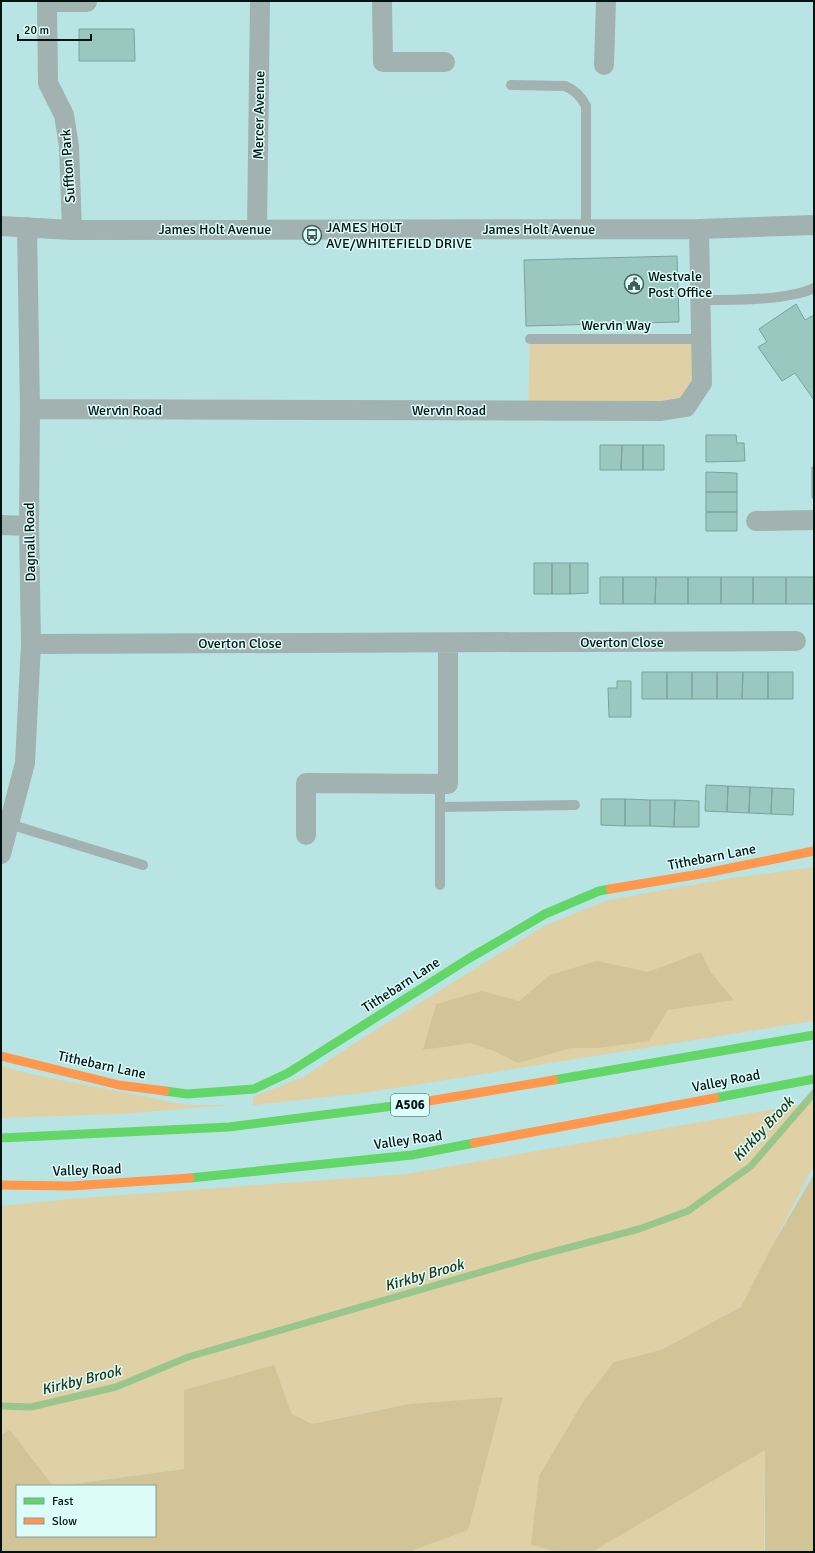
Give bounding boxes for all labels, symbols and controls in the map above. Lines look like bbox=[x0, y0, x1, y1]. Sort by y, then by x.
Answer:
scale bar bbox=[18, 16, 91, 42]
text: 20 m bbox=[24, 23, 49, 38]
street label: Mercer Avenue bbox=[250, 70, 268, 160]
street label: Suffton Park bbox=[57, 129, 79, 203]
place label: JAMES HOLT AVE/WHITEFIELD DRIVE bbox=[326, 219, 472, 252]
street label: James Holt Avenue bbox=[159, 221, 271, 238]
street label: James Holt Avenue bbox=[483, 221, 595, 238]
bus stop icon: JAMES HOLT AVE/WHITEFIELD DRIVE bbox=[301, 224, 323, 246]
place label: Westvale Post Office bbox=[648, 268, 712, 301]
public building icon: Westvale Post Office bbox=[623, 273, 645, 295]
street label: Wervin Way bbox=[581, 317, 651, 334]
street label: Wervin Road bbox=[88, 402, 162, 419]
street label: Wervin Road bbox=[412, 402, 486, 419]
street label: Dagnall Road bbox=[21, 502, 39, 582]
street label: Overton Close bbox=[580, 634, 664, 651]
street label: Overton Close bbox=[198, 635, 282, 652]
street label: Tithebarn Lane bbox=[666, 840, 758, 874]
street label: Tithebarn Lane bbox=[359, 954, 443, 1016]
street label: Tithebarn Lane bbox=[57, 1047, 147, 1083]
street label: Valley Road bbox=[691, 1066, 761, 1096]
water label: Kirkby Brook bbox=[729, 1092, 798, 1165]
road number: A506 bbox=[391, 1094, 429, 1116]
street label: Valley Road bbox=[373, 1127, 443, 1153]
street label: Valley Road bbox=[52, 1160, 122, 1180]
water label: Kirkby Brook bbox=[382, 1255, 467, 1295]
water label: Kirkby Brook bbox=[39, 1361, 124, 1399]
legend bbox=[16, 1485, 156, 1537]
text: Fast bbox=[52, 1494, 73, 1509]
text: Slow bbox=[52, 1514, 77, 1529]

